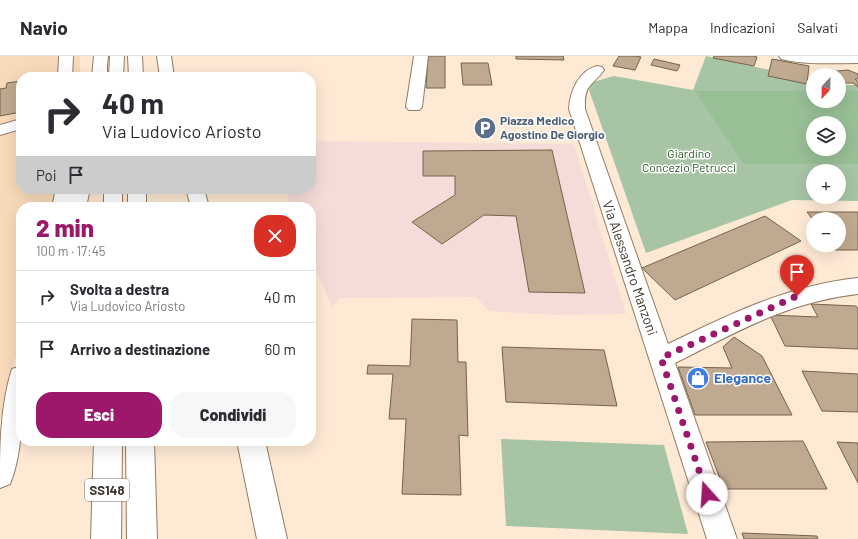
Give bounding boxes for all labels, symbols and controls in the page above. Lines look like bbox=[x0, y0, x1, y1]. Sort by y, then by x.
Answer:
text: Navio bbox=[20, 16, 68, 39]
text: Mappa bbox=[648, 19, 688, 36]
text: Indicazioni bbox=[710, 19, 775, 36]
text: Salvati bbox=[797, 19, 838, 36]
north arrow bbox=[806, 68, 846, 108]
map controls bbox=[806, 68, 846, 252]
text: 40 m bbox=[102, 86, 164, 120]
icon: right bbox=[36, 88, 88, 140]
place label: Piazza Medico Agostino De Giorgio bbox=[500, 113, 605, 141]
parking icon: Piazza Medico Agostino De Giorgio bbox=[472, 115, 498, 141]
button: layers bbox=[806, 116, 846, 156]
text: Via Ludovico Ariosto bbox=[102, 120, 262, 142]
park label: Giardino Concezio Petrucci bbox=[642, 146, 736, 174]
icon: arrive bbox=[65, 164, 87, 186]
button: + bbox=[806, 164, 846, 204]
text: Poi bbox=[36, 166, 57, 184]
street label: Via Alessandro Manzoni bbox=[599, 198, 662, 337]
button: − bbox=[806, 212, 846, 252]
text: 2 min bbox=[36, 213, 94, 242]
button: close bbox=[254, 215, 296, 257]
text: 100 m · 17:45 bbox=[36, 243, 105, 259]
pin bbox=[780, 255, 814, 296]
icon: arrive bbox=[786, 261, 808, 283]
text: Svolta a destra bbox=[70, 280, 169, 298]
icon: right bbox=[36, 286, 58, 308]
text: 40 m bbox=[264, 288, 296, 306]
text: Via Ludovico Ariosto bbox=[70, 298, 185, 314]
icon: arrive bbox=[36, 338, 58, 360]
text: Arrivo a destinazione bbox=[70, 340, 210, 358]
text: 60 m bbox=[264, 340, 296, 358]
shop icon: Elegance bbox=[685, 365, 711, 391]
place label: Elegance bbox=[714, 369, 771, 386]
button: Esci bbox=[36, 392, 162, 438]
button: Condividi bbox=[170, 392, 296, 438]
position arrow bbox=[686, 473, 728, 515]
road number: SS148 bbox=[85, 479, 129, 501]

